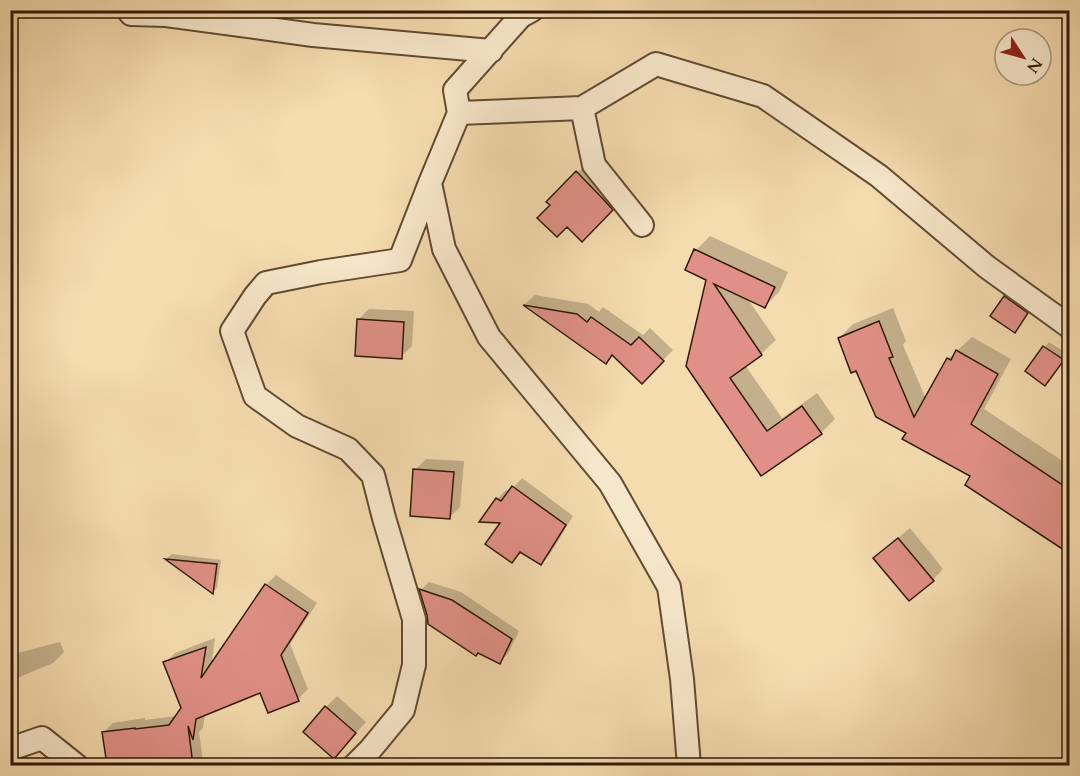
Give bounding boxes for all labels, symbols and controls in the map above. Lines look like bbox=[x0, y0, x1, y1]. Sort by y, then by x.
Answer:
north arrow bbox=[993, 27, 1053, 87]
text: N bbox=[1021, 53, 1047, 77]

